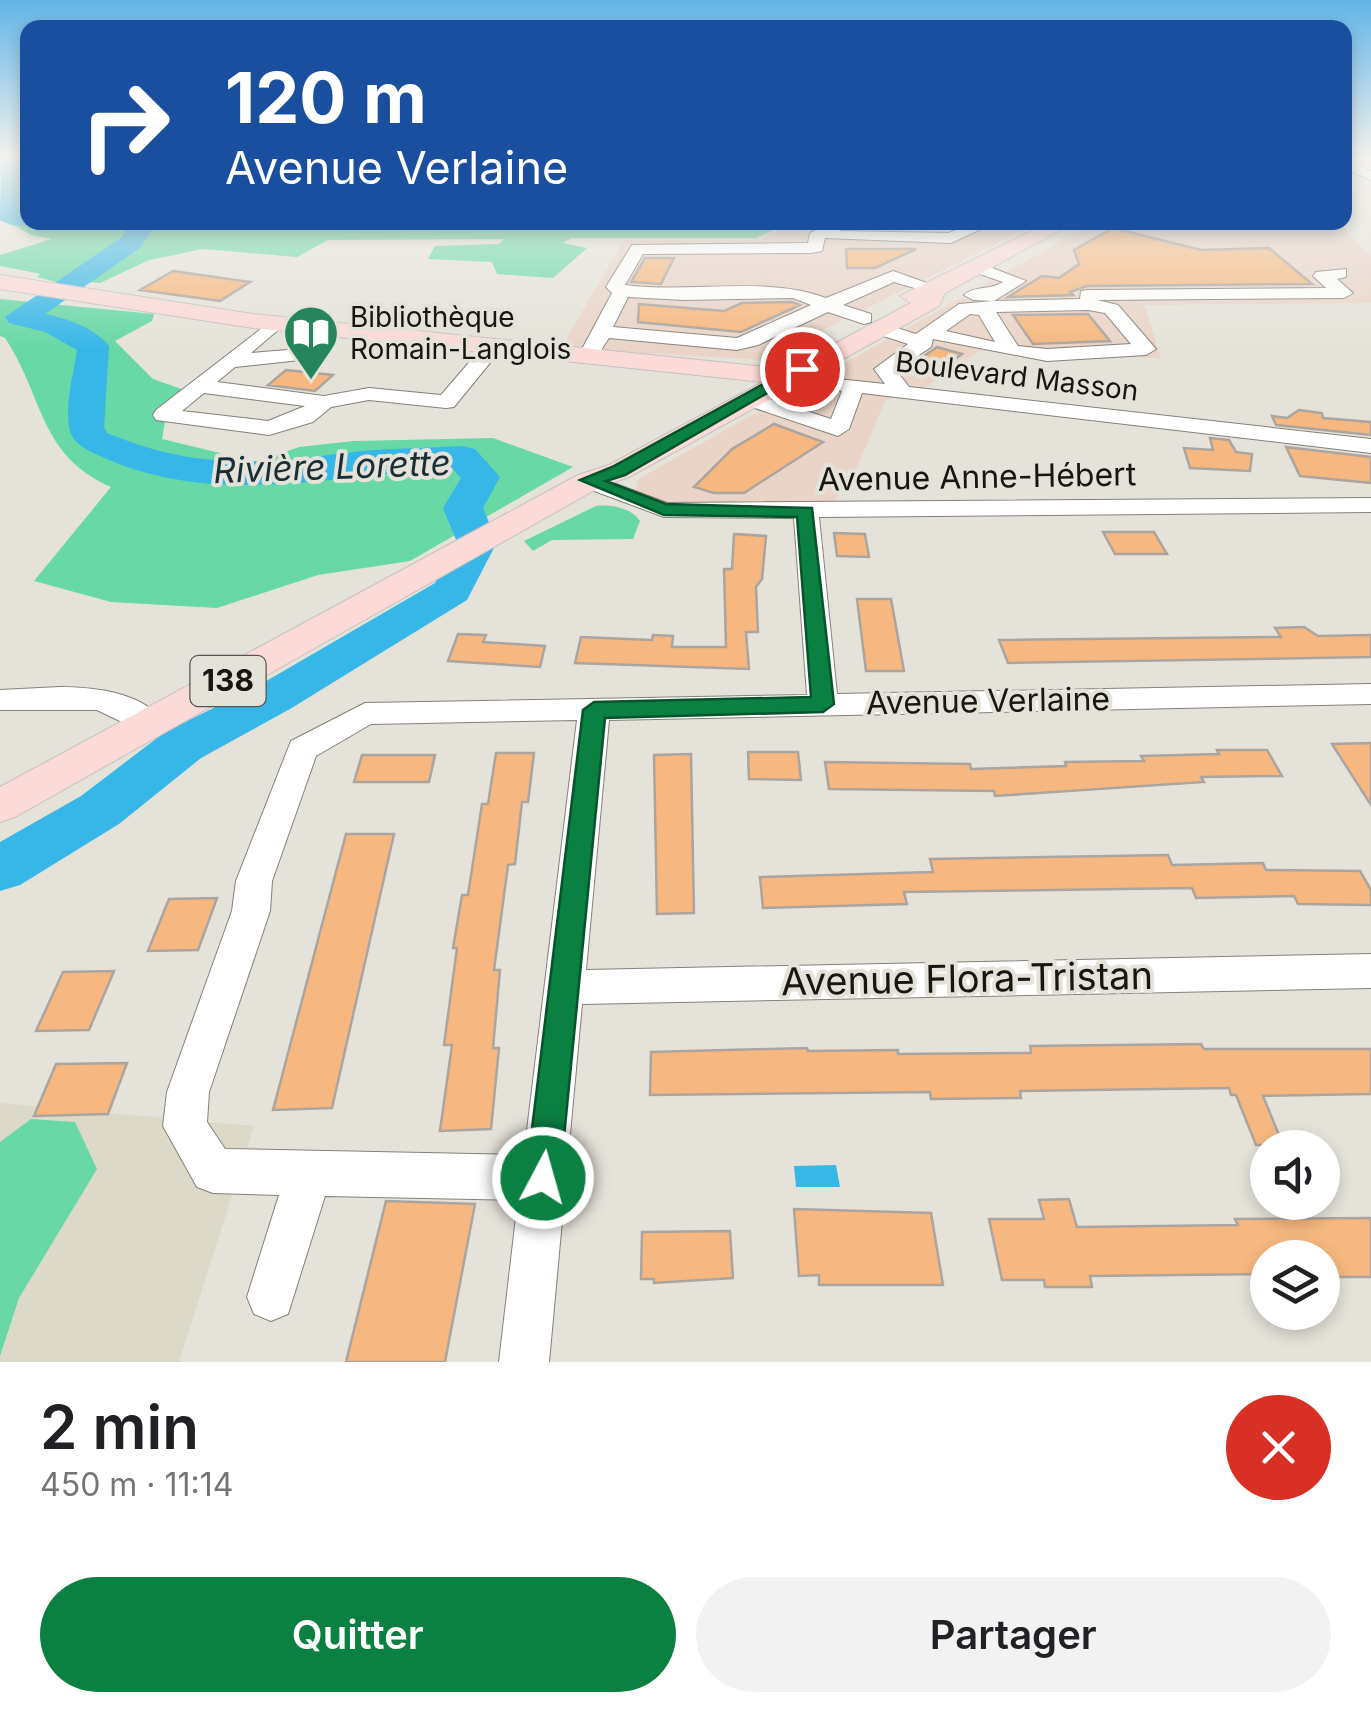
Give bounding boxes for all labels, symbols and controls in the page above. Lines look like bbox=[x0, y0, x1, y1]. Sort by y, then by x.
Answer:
text: 120 m bbox=[225, 55, 427, 140]
icon: right bbox=[60, 60, 190, 190]
text: Avenue Verlaine bbox=[225, 140, 568, 195]
place label: Bibliothèque Romain-Langlois bbox=[350, 300, 571, 366]
library icon: Bibliothèque Romain-Langlois bbox=[281, 303, 341, 382]
pin bbox=[760, 327, 845, 412]
icon: arrive bbox=[775, 342, 830, 397]
street label: Boulevard Masson bbox=[894, 344, 1140, 408]
water label: Rivière Lorette bbox=[213, 441, 451, 491]
street label: Avenue Anne-Hébert bbox=[817, 454, 1136, 499]
road number: 138 bbox=[190, 656, 266, 706]
street label: Avenue Verlaine bbox=[866, 679, 1110, 722]
street label: Avenue Flora-Tristan bbox=[781, 952, 1153, 1004]
position arrow bbox=[491, 1126, 595, 1230]
map controls bbox=[1250, 1130, 1340, 1330]
button: sound bbox=[1250, 1130, 1340, 1220]
button: layers bbox=[1250, 1240, 1340, 1330]
text: 2 min bbox=[40, 1391, 199, 1463]
button: close bbox=[1226, 1395, 1331, 1500]
text: 450 m · 11:14 bbox=[40, 1465, 234, 1504]
button: Quitter bbox=[40, 1577, 676, 1692]
button: Partager bbox=[696, 1577, 1331, 1692]

